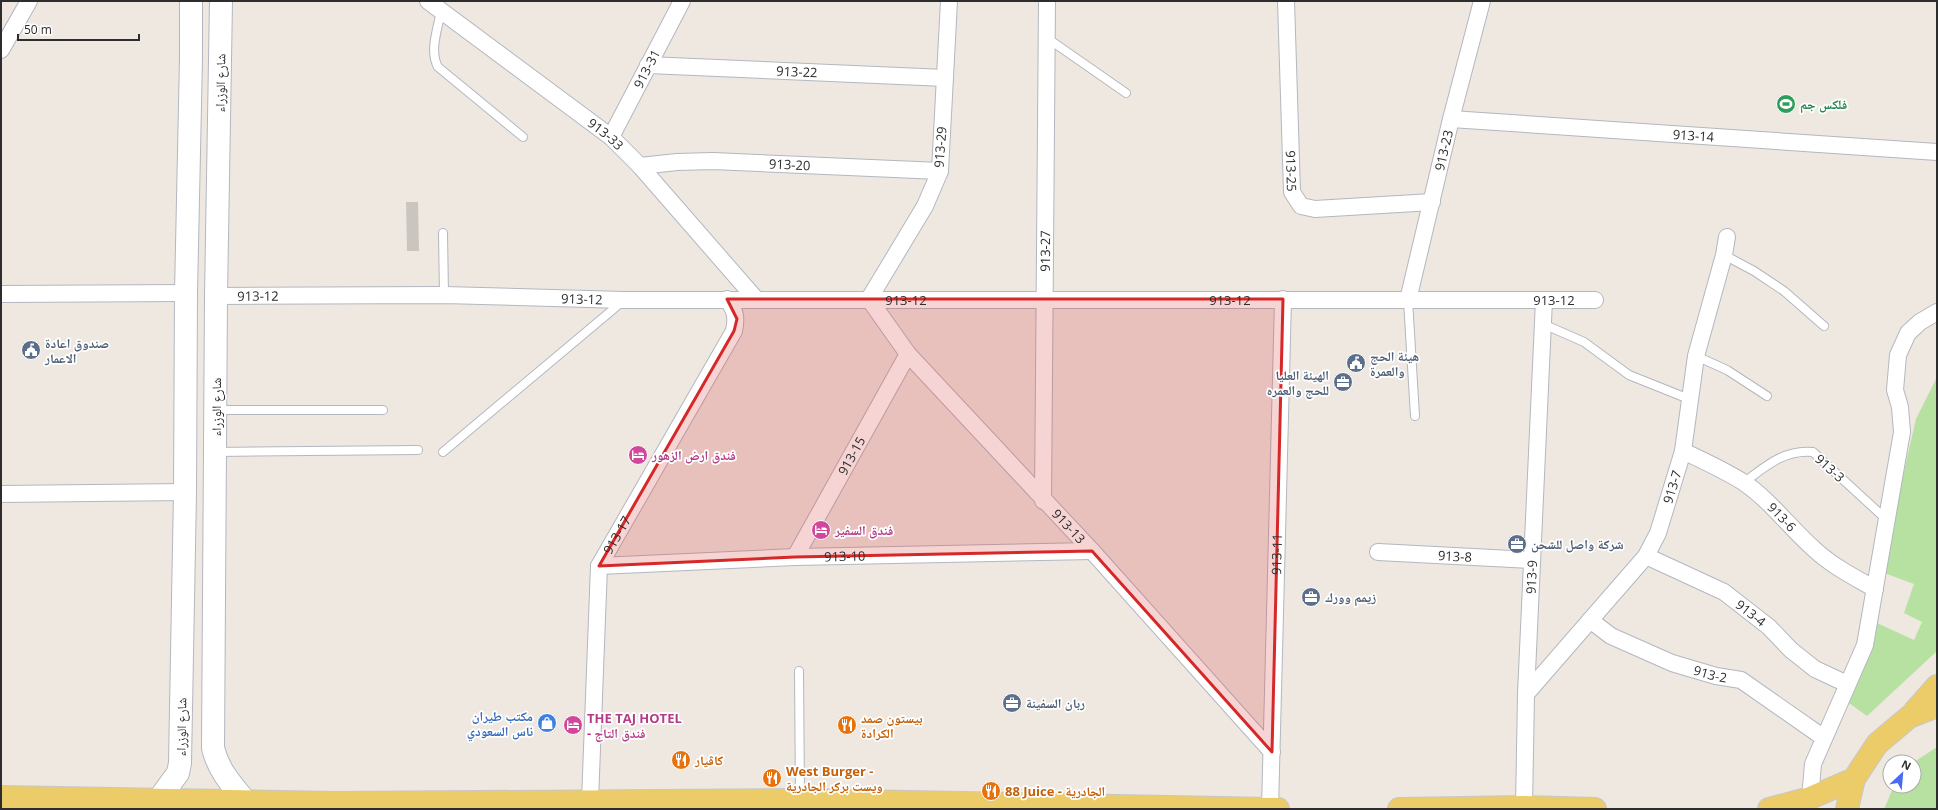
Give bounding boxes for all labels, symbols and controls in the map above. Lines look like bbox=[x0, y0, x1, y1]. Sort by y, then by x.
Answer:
scale bar bbox=[18, 16, 139, 42]
text: 50 m bbox=[24, 21, 52, 38]
street label: 913-31 bbox=[629, 46, 664, 91]
street label: شارع الوزراء bbox=[210, 53, 231, 113]
street label: 913-22 bbox=[776, 62, 818, 81]
sports icon: فلكس جم bbox=[1775, 93, 1797, 115]
place label: فلكس جم bbox=[1800, 95, 1847, 114]
street label: 913-33 bbox=[584, 114, 628, 154]
street label: 913-14 bbox=[1672, 125, 1715, 146]
street label: 913-29 bbox=[930, 126, 950, 168]
street label: 913-23 bbox=[1430, 128, 1457, 172]
street label: 913-25 bbox=[1282, 150, 1301, 192]
street label: 913-20 bbox=[769, 154, 811, 174]
street label: 913-27 bbox=[1036, 230, 1054, 272]
street label: 913-12 bbox=[237, 287, 279, 305]
street label: 913-12 bbox=[561, 289, 603, 308]
street label: 913-12 bbox=[885, 291, 927, 309]
street label: 913-12 bbox=[1209, 291, 1251, 309]
street label: 913-12 bbox=[1533, 291, 1575, 309]
place label: صندوق اعادة الاعمار bbox=[44, 334, 109, 367]
public building icon: صندوق اعادة الاعمار bbox=[20, 339, 42, 361]
place label: هيئة الحج والعمرة bbox=[1370, 347, 1419, 380]
public building icon: هيئة الحج والعمرة bbox=[1345, 352, 1367, 374]
place label: الهيئة العليا للحج والعمره bbox=[1267, 366, 1329, 399]
office icon: الهيئة العليا للحج والعمره bbox=[1332, 371, 1354, 393]
street label: شارع الوزراء bbox=[207, 378, 226, 436]
street label: 913-15 bbox=[833, 433, 869, 478]
hotel icon: فندق ارض الزهور bbox=[627, 444, 649, 466]
place label: فندق ارض الزهور bbox=[651, 446, 736, 464]
street label: 913-3 bbox=[1811, 450, 1849, 486]
street label: 913-7 bbox=[1658, 468, 1686, 506]
street label: 913-6 bbox=[1764, 498, 1800, 535]
street label: 913-13 bbox=[1048, 505, 1090, 548]
street label: 913-17 bbox=[599, 513, 635, 557]
hotel icon: فندق السفير bbox=[810, 519, 832, 541]
place label: فندق السفير bbox=[834, 521, 893, 539]
street label: 913-11 bbox=[1267, 533, 1286, 575]
office icon: شركة واصل للشحن bbox=[1506, 533, 1528, 555]
place label: شركة واصل للشحن bbox=[1531, 535, 1624, 553]
street label: 913-8 bbox=[1437, 546, 1472, 566]
street label: 913-10 bbox=[824, 547, 866, 565]
street label: 913-9 bbox=[1522, 560, 1541, 595]
office icon: زيمم وورك bbox=[1300, 586, 1322, 608]
place label: زيمم وورك bbox=[1325, 588, 1376, 607]
street label: 913-4 bbox=[1732, 595, 1770, 631]
street label: 913-2 bbox=[1691, 661, 1728, 687]
office icon: ربان السفينة bbox=[1001, 692, 1023, 714]
place label: ربان السفينة bbox=[1026, 694, 1085, 712]
street label: شارع الوزراء bbox=[171, 697, 192, 757]
place label: مكتب طيران ناس السعودي bbox=[467, 707, 533, 742]
place label: THE TAJ HOTEL - فندق التاج bbox=[587, 709, 682, 742]
place label: بيستون صمد الكرادة bbox=[861, 709, 923, 742]
shop icon: مكتب طيران ناس السعودي bbox=[536, 712, 558, 734]
hotel icon: THE TAJ HOTEL - فندق التاج bbox=[562, 714, 584, 736]
restaurant icon: بيستون صمد الكرادة bbox=[836, 714, 858, 736]
restaurant icon: كاڤيار bbox=[670, 749, 692, 771]
place label: كاڤيار bbox=[694, 751, 724, 769]
north arrow bbox=[1882, 754, 1922, 794]
text: N bbox=[1899, 756, 1914, 773]
place label: West Burger - ويست بركر الجادرية bbox=[786, 762, 883, 795]
restaurant icon: West Burger - ويست بركر الجادرية bbox=[761, 767, 783, 789]
restaurant icon: 88 Juice - الجادرية bbox=[980, 780, 1002, 802]
place label: 88 Juice - الجادرية bbox=[1005, 782, 1105, 800]

